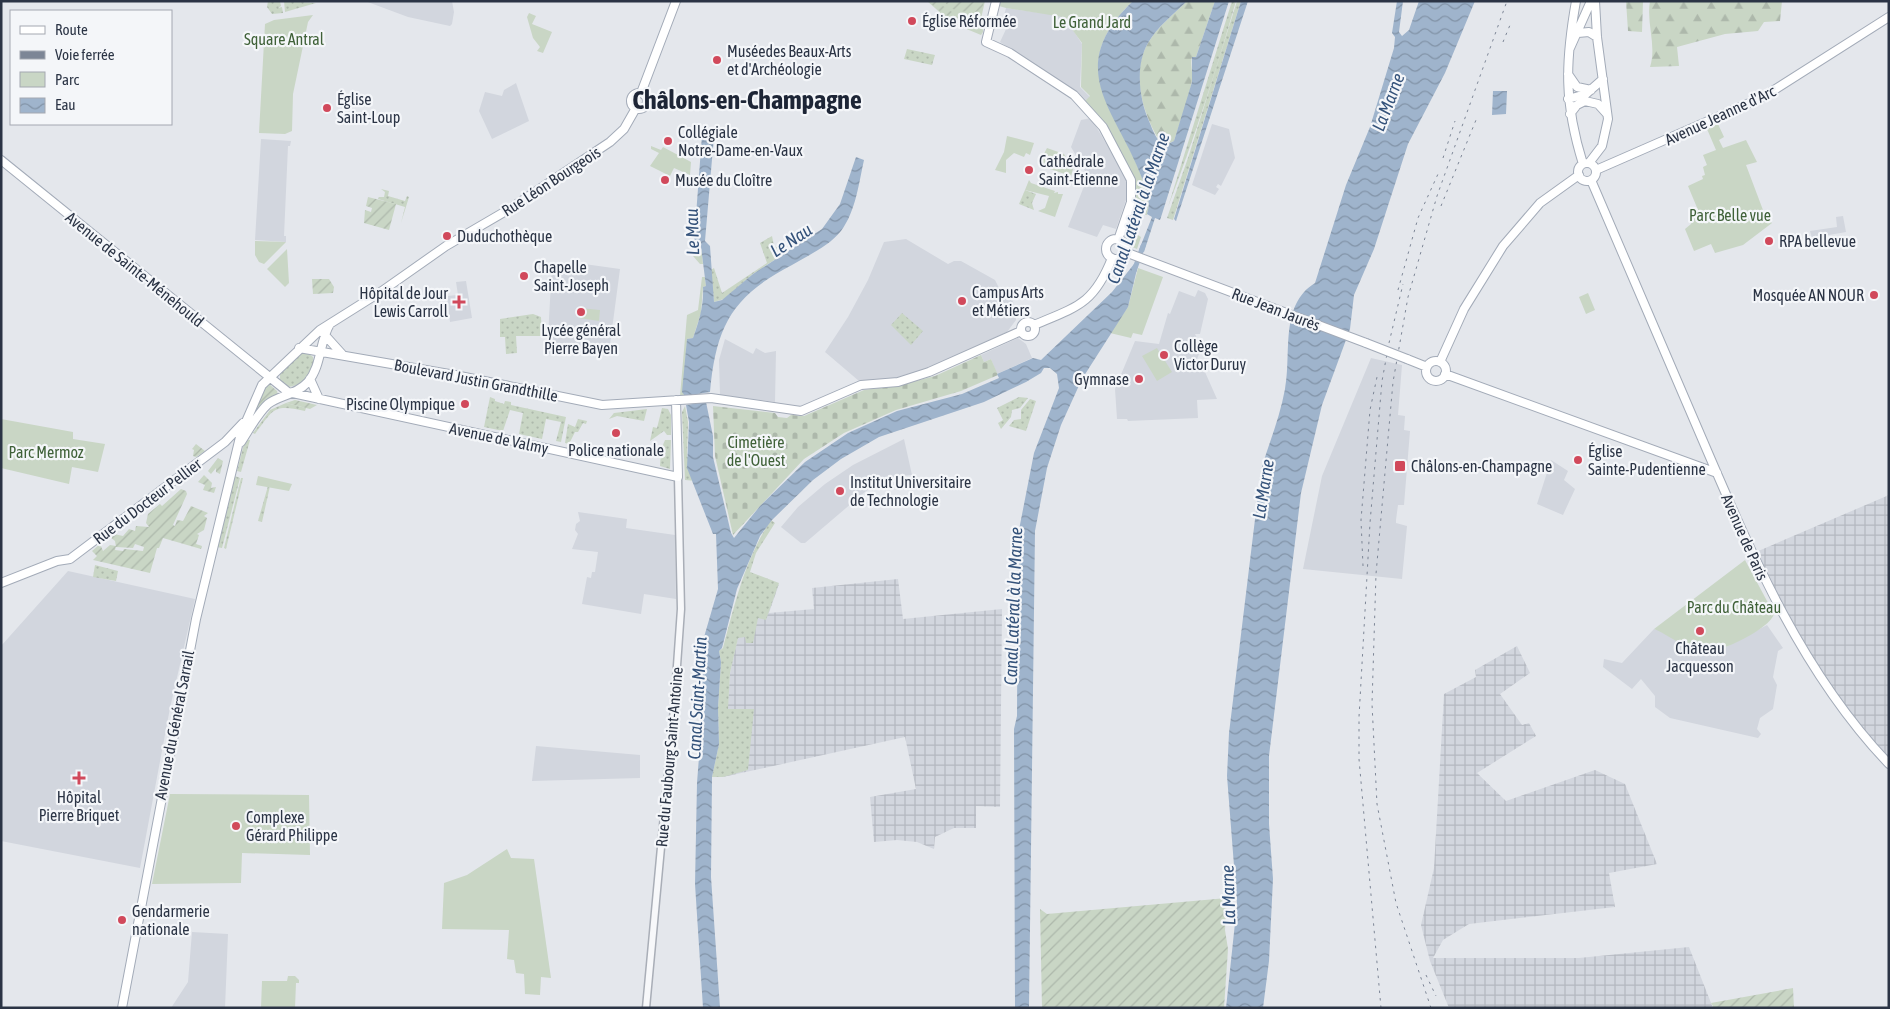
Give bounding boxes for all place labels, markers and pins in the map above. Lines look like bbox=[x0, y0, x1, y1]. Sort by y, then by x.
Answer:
place label: Église Réformée bbox=[922, 12, 1017, 31]
marker: Église Réformée bbox=[906, 15, 918, 27]
place label: Muséedes Beaux-Arts et d'Archéologie bbox=[727, 42, 852, 79]
marker: Muséedes Beaux-Arts et d'Archéologie bbox=[711, 54, 723, 66]
place label: Église Saint-Loup bbox=[337, 90, 400, 127]
marker: Église Saint-Loup bbox=[321, 102, 333, 114]
place label: Collégiale Notre-Dame-en-Vaux bbox=[678, 123, 803, 159]
marker: Collégiale Notre-Dame-en-Vaux bbox=[662, 135, 674, 147]
place label: Cathédrale Saint-Étienne bbox=[1039, 152, 1118, 188]
marker: Cathédrale Saint-Étienne bbox=[1023, 164, 1035, 176]
place label: Musée du Cloître bbox=[675, 171, 772, 189]
marker: Musée du Cloître bbox=[659, 174, 671, 186]
place label: Duduchothèque bbox=[457, 227, 552, 246]
marker: Duduchothèque bbox=[441, 230, 453, 242]
place label: RPA bellevue bbox=[1779, 232, 1856, 250]
marker: RPA bellevue bbox=[1763, 235, 1775, 247]
place label: Chapelle Saint-Joseph bbox=[534, 258, 609, 295]
marker: Chapelle Saint-Joseph bbox=[518, 270, 530, 282]
place label: Campus Arts et Métiers bbox=[972, 283, 1044, 319]
place label: Hôpital de Jour Lewis Carroll bbox=[359, 284, 449, 320]
place label: Mosquée AN NOUR bbox=[1752, 286, 1864, 305]
marker: Mosquée AN NOUR bbox=[1868, 289, 1880, 301]
marker: Hôpital de Jour Lewis Carroll bbox=[452, 295, 466, 309]
marker: Campus Arts et Métiers bbox=[956, 295, 968, 307]
marker: Lycée général Pierre Bayen bbox=[575, 306, 587, 318]
place label: Lycée général Pierre Bayen bbox=[541, 321, 622, 358]
place label: Collège Victor Duruy bbox=[1174, 337, 1246, 374]
marker: Collège Victor Duruy bbox=[1158, 349, 1170, 361]
place label: Gymnase bbox=[1074, 370, 1129, 389]
marker: Gymnase bbox=[1133, 373, 1145, 385]
place label: Piscine Olympique bbox=[346, 395, 455, 414]
marker: Piscine Olympique bbox=[459, 398, 471, 410]
marker: Police nationale bbox=[610, 427, 622, 439]
place label: Police nationale bbox=[568, 441, 664, 459]
place label: Église Sainte-Pudentienne bbox=[1588, 442, 1706, 478]
marker: Église Sainte-Pudentienne bbox=[1572, 454, 1584, 466]
place label: Châlons-en-Champagne bbox=[1411, 457, 1552, 476]
marker: Châlons-en-Champagne bbox=[1393, 459, 1407, 473]
place label: Institut Universitaire de Technologie bbox=[850, 473, 971, 510]
marker: Institut Universitaire de Technologie bbox=[834, 485, 846, 497]
marker: Château Jacquesson bbox=[1694, 625, 1706, 637]
place label: Château Jacquesson bbox=[1666, 639, 1734, 676]
marker: Hôpital Pierre Briquet bbox=[72, 771, 86, 785]
place label: Hôpital Pierre Briquet bbox=[39, 788, 120, 825]
place label: Complexe Gérard Philippe bbox=[246, 808, 338, 845]
marker: Complexe Gérard Philippe bbox=[230, 820, 242, 832]
place label: Gendarmerie nationale bbox=[132, 902, 210, 938]
marker: Gendarmerie nationale bbox=[116, 914, 128, 926]

